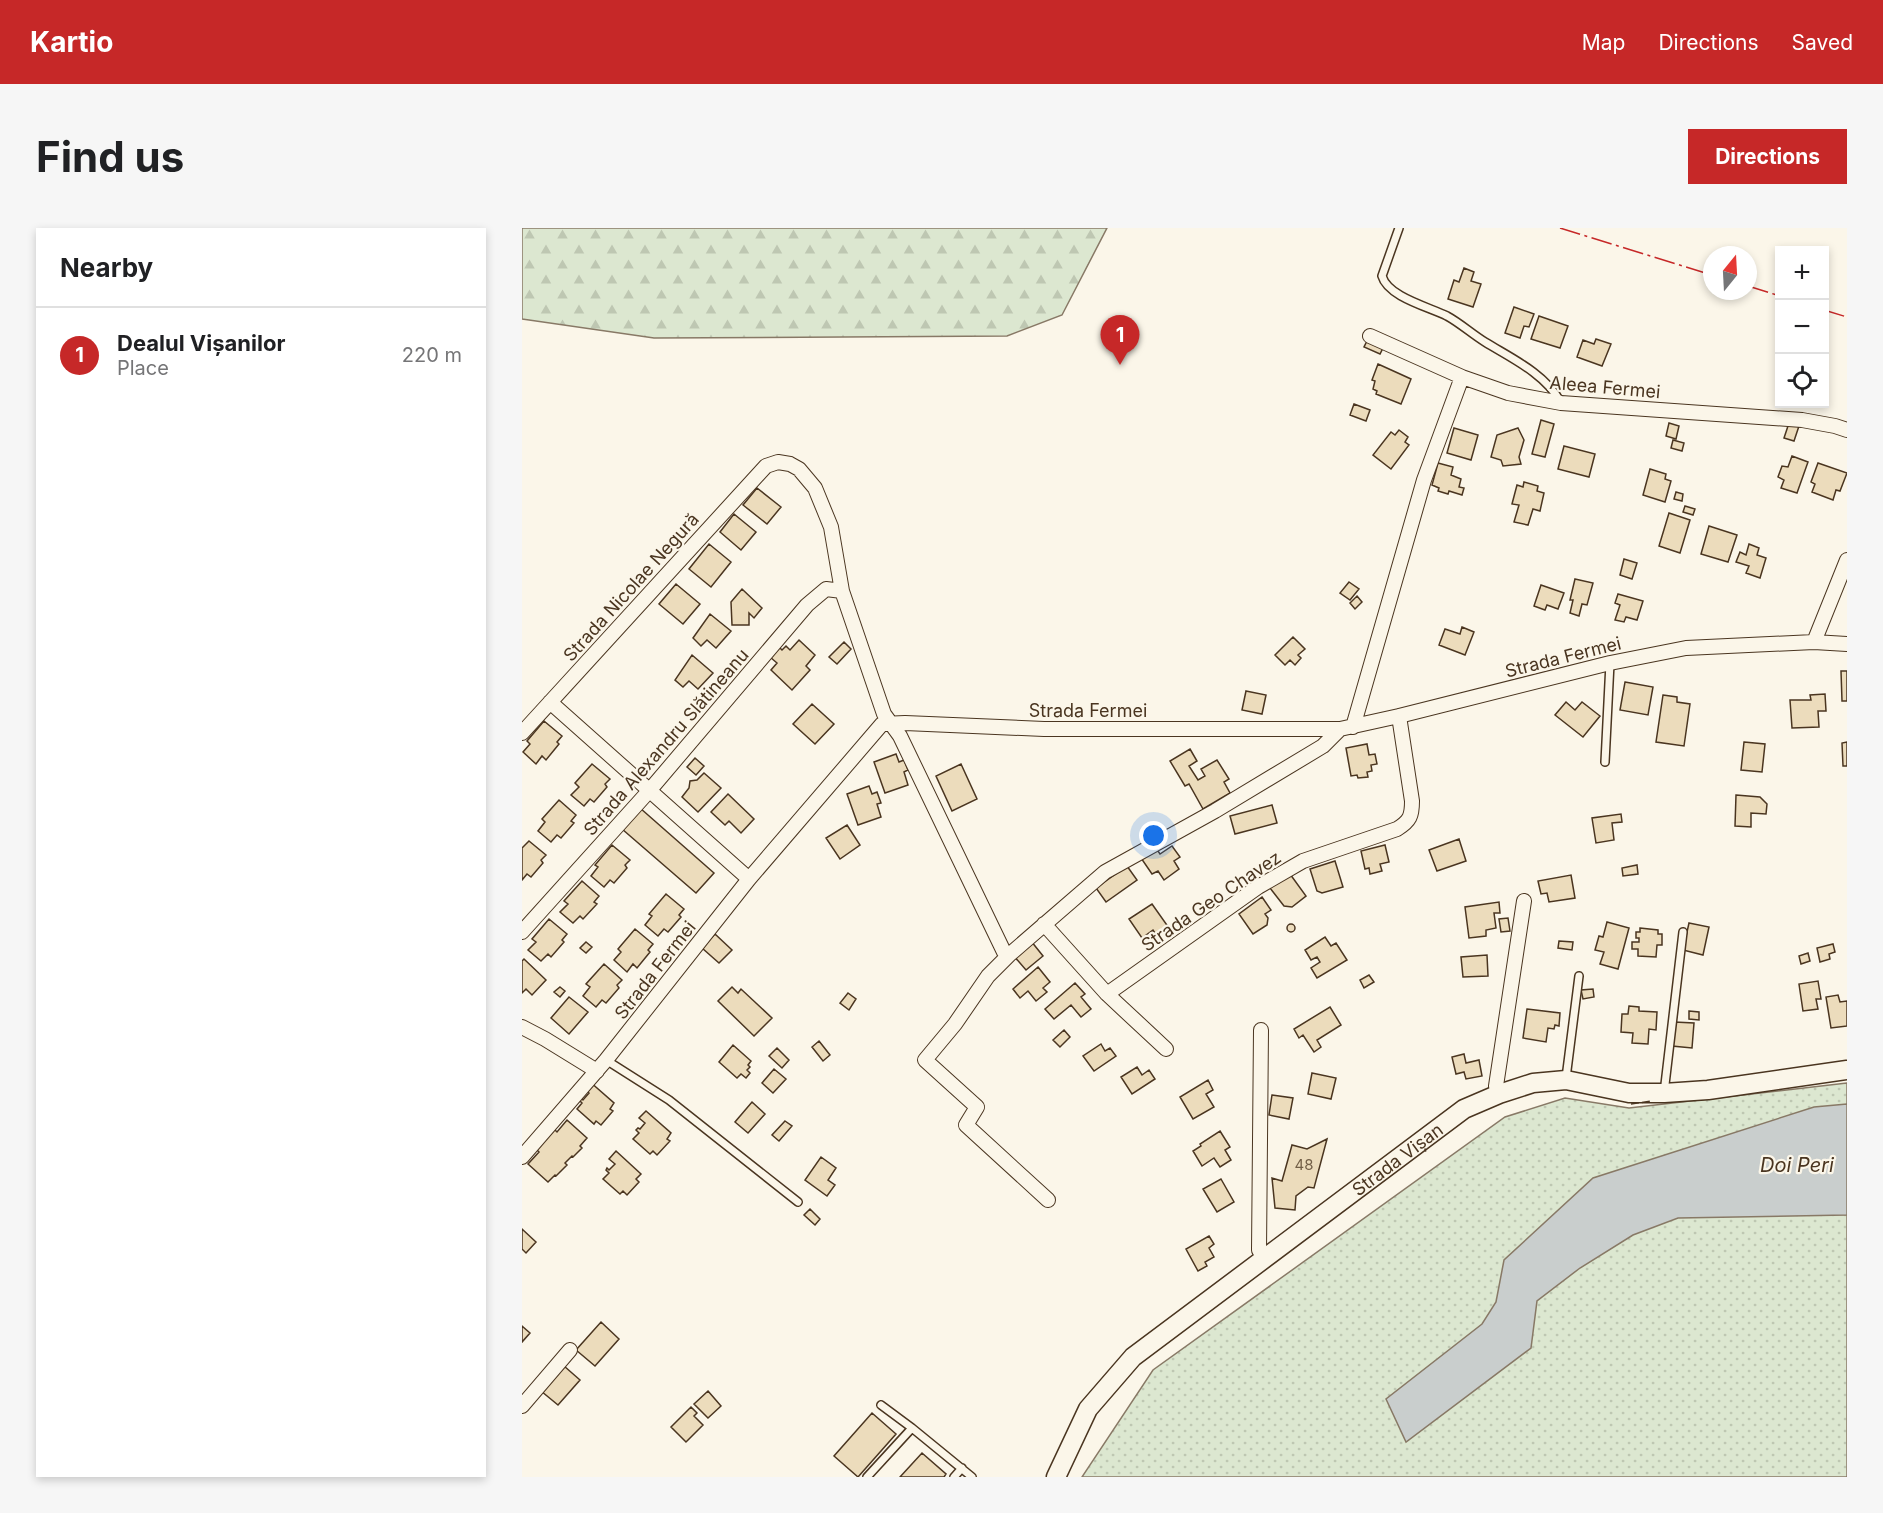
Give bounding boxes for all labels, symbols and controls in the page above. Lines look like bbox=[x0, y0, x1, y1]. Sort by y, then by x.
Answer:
text: Kartio bbox=[30, 25, 113, 59]
text: Map bbox=[1582, 30, 1625, 55]
text: Directions bbox=[1658, 30, 1759, 55]
text: Saved bbox=[1792, 30, 1853, 55]
button: Directions bbox=[1688, 129, 1847, 184]
text: Find us bbox=[36, 131, 184, 182]
north arrow bbox=[1703, 246, 1757, 300]
map controls bbox=[1775, 246, 1829, 408]
button: + bbox=[1775, 246, 1829, 300]
text: Nearby bbox=[60, 252, 153, 283]
button: − bbox=[1775, 300, 1829, 354]
pin: 1 bbox=[1100, 316, 1140, 365]
text: Dealul Vișanilor bbox=[117, 330, 285, 356]
text: 1 bbox=[75, 343, 84, 367]
text: 220 m bbox=[402, 343, 462, 367]
button: locate bbox=[1775, 354, 1829, 408]
text: Place bbox=[117, 356, 169, 380]
street label: Aleea Fermei bbox=[1549, 372, 1661, 402]
street label: Strada Nicolae Negură bbox=[559, 509, 703, 665]
street label: Strada Fermei bbox=[1503, 632, 1623, 682]
street label: Strada Alexandru Slătineanu bbox=[579, 644, 753, 840]
street label: Strada Fermei bbox=[1029, 700, 1147, 721]
your location bbox=[1139, 821, 1168, 850]
street label: Strada Geo Chavez bbox=[1137, 846, 1285, 956]
street label: Strada Fermei bbox=[610, 917, 700, 1023]
street label: Strada Vișan bbox=[1348, 1118, 1447, 1200]
water label: Doi Peri bbox=[1760, 1153, 1835, 1177]
house number: 48 bbox=[1295, 1155, 1313, 1174]

